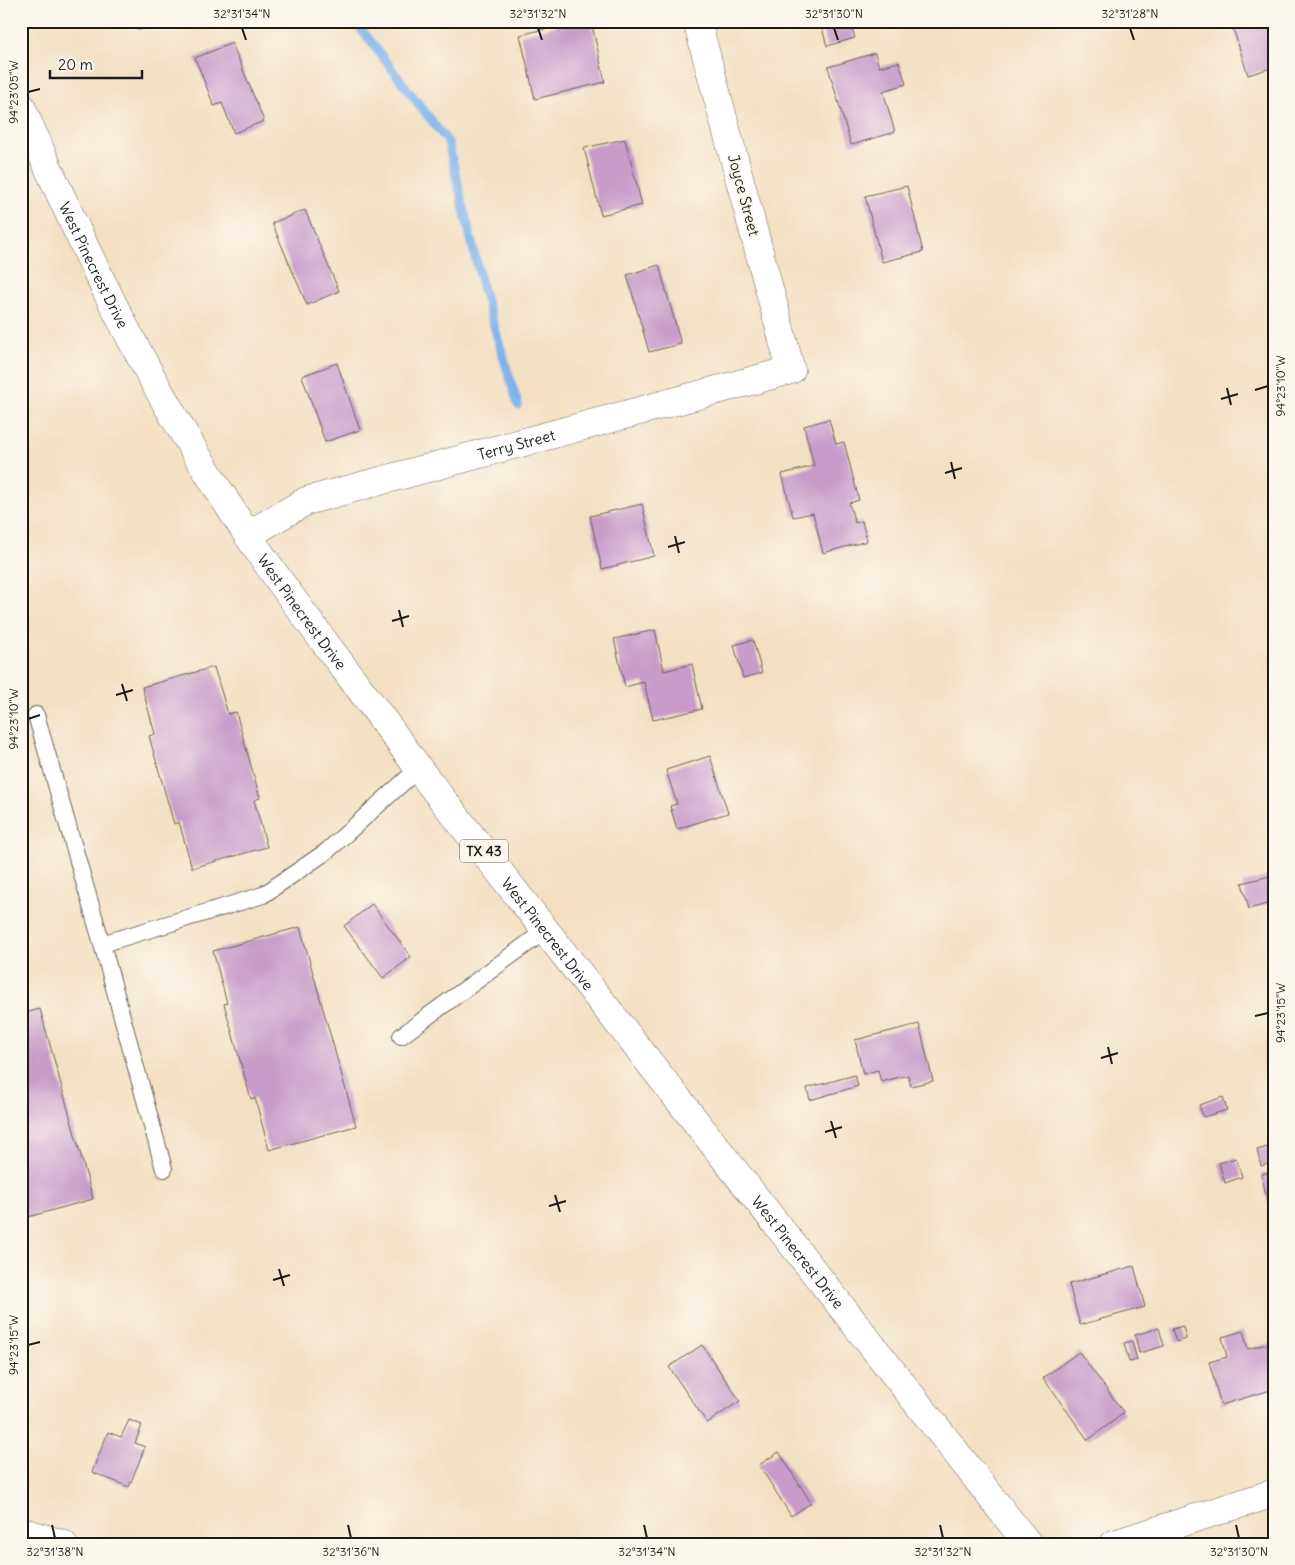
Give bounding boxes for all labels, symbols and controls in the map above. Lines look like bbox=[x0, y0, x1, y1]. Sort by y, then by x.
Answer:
text: 32°31'34"N bbox=[213, 6, 271, 21]
text: 32°31'32"N bbox=[510, 6, 566, 21]
text: 32°31'30"N bbox=[805, 6, 863, 21]
text: 32°31'28"N bbox=[1101, 6, 1159, 21]
scale bar bbox=[50, 48, 142, 80]
text: 20 m bbox=[58, 55, 93, 74]
text: 94°23'05"W bbox=[6, 60, 21, 124]
street label: Joyce Street bbox=[724, 152, 764, 238]
street label: West Pinecrest Drive bbox=[55, 199, 133, 331]
text: 94°23'10"W bbox=[1273, 355, 1288, 417]
street label: Terry Street bbox=[475, 425, 557, 464]
street label: West Pinecrest Drive bbox=[254, 550, 351, 673]
text: 94°23'10"W bbox=[6, 688, 21, 750]
road number: TX 43 bbox=[460, 839, 508, 862]
street label: West Pinecrest Drive bbox=[498, 873, 598, 994]
text: 94°23'15"W bbox=[1273, 983, 1288, 1043]
street label: West Pinecrest Drive bbox=[748, 1192, 848, 1312]
text: 94°23'15"W bbox=[6, 1315, 21, 1375]
text: 32°31'38"N bbox=[26, 1544, 84, 1559]
text: 32°31'36"N bbox=[322, 1544, 380, 1559]
text: 32°31'34"N bbox=[618, 1544, 676, 1559]
text: 32°31'32"N bbox=[915, 1544, 971, 1559]
text: 32°31'30"N bbox=[1210, 1544, 1268, 1559]

